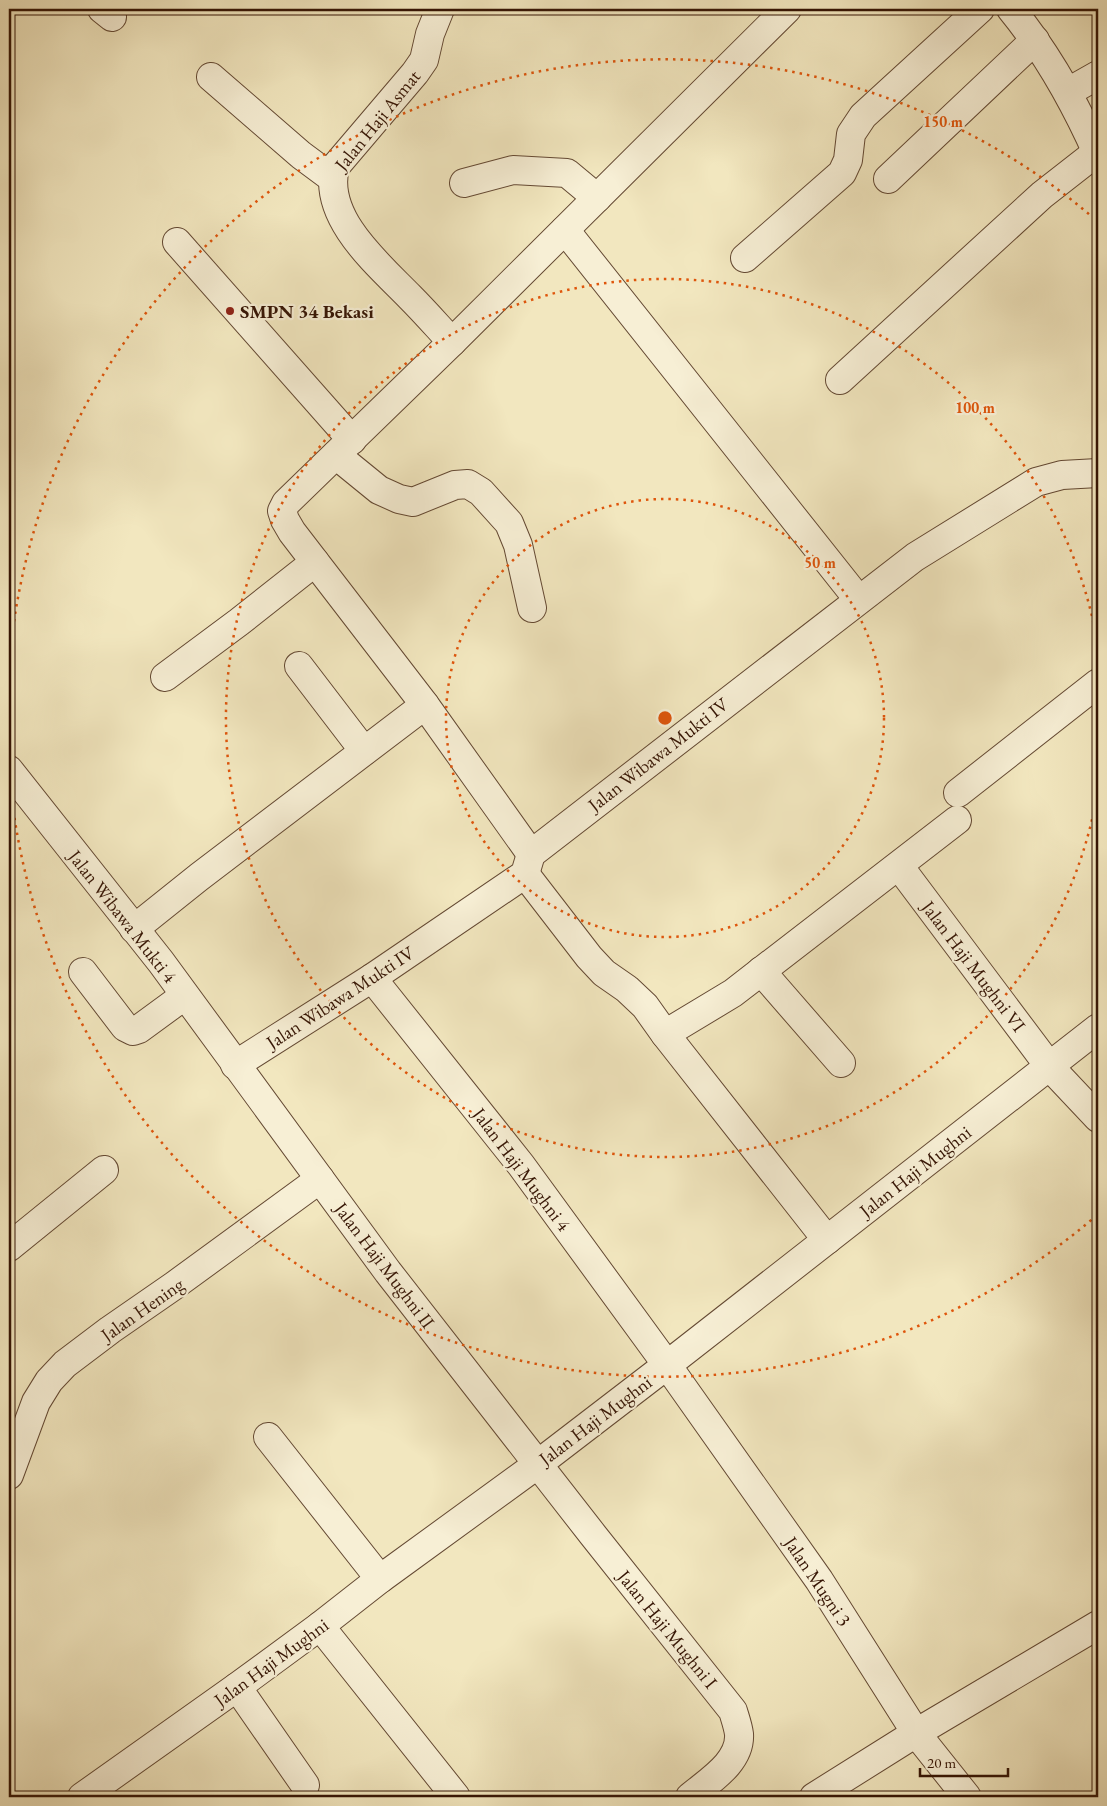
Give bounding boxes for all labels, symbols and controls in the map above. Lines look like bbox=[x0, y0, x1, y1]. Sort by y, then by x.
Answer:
street label: Jalan Haji Asmat bbox=[328, 65, 426, 178]
text: 150 m bbox=[923, 112, 963, 131]
place label: SMPN 34 Bekasi bbox=[240, 299, 374, 324]
marker: SMPN 34 Bekasi bbox=[224, 305, 236, 317]
text: 100 m bbox=[955, 398, 995, 417]
text: 50 m bbox=[804, 553, 836, 572]
street label: Jalan Wibawa Mukti IV bbox=[581, 691, 734, 818]
centre of rings bbox=[656, 709, 674, 727]
street label: Jalan Wibawa Mukti 4 bbox=[62, 843, 183, 989]
street label: Jalan Haji Mughni VI bbox=[915, 894, 1032, 1038]
street label: Jalan Wibawa Mukti IV bbox=[260, 940, 419, 1056]
street label: Jalan Haji Mughni 4 bbox=[466, 1101, 577, 1237]
street label: Jalan Haji Mughni bbox=[853, 1120, 977, 1224]
street label: Jalan Haji Mughni II bbox=[328, 1195, 441, 1334]
street label: Jalan Hening bbox=[94, 1271, 189, 1348]
street label: Jalan Haji Mughni bbox=[532, 1369, 657, 1472]
street label: Jalan Mugni 3 bbox=[777, 1530, 857, 1631]
street label: Jalan Haji Mughni I bbox=[611, 1563, 723, 1694]
street label: Jalan Haji Mughni bbox=[208, 1612, 334, 1713]
scale bar bbox=[920, 1746, 1007, 1778]
text: 20 m bbox=[927, 1753, 956, 1772]

